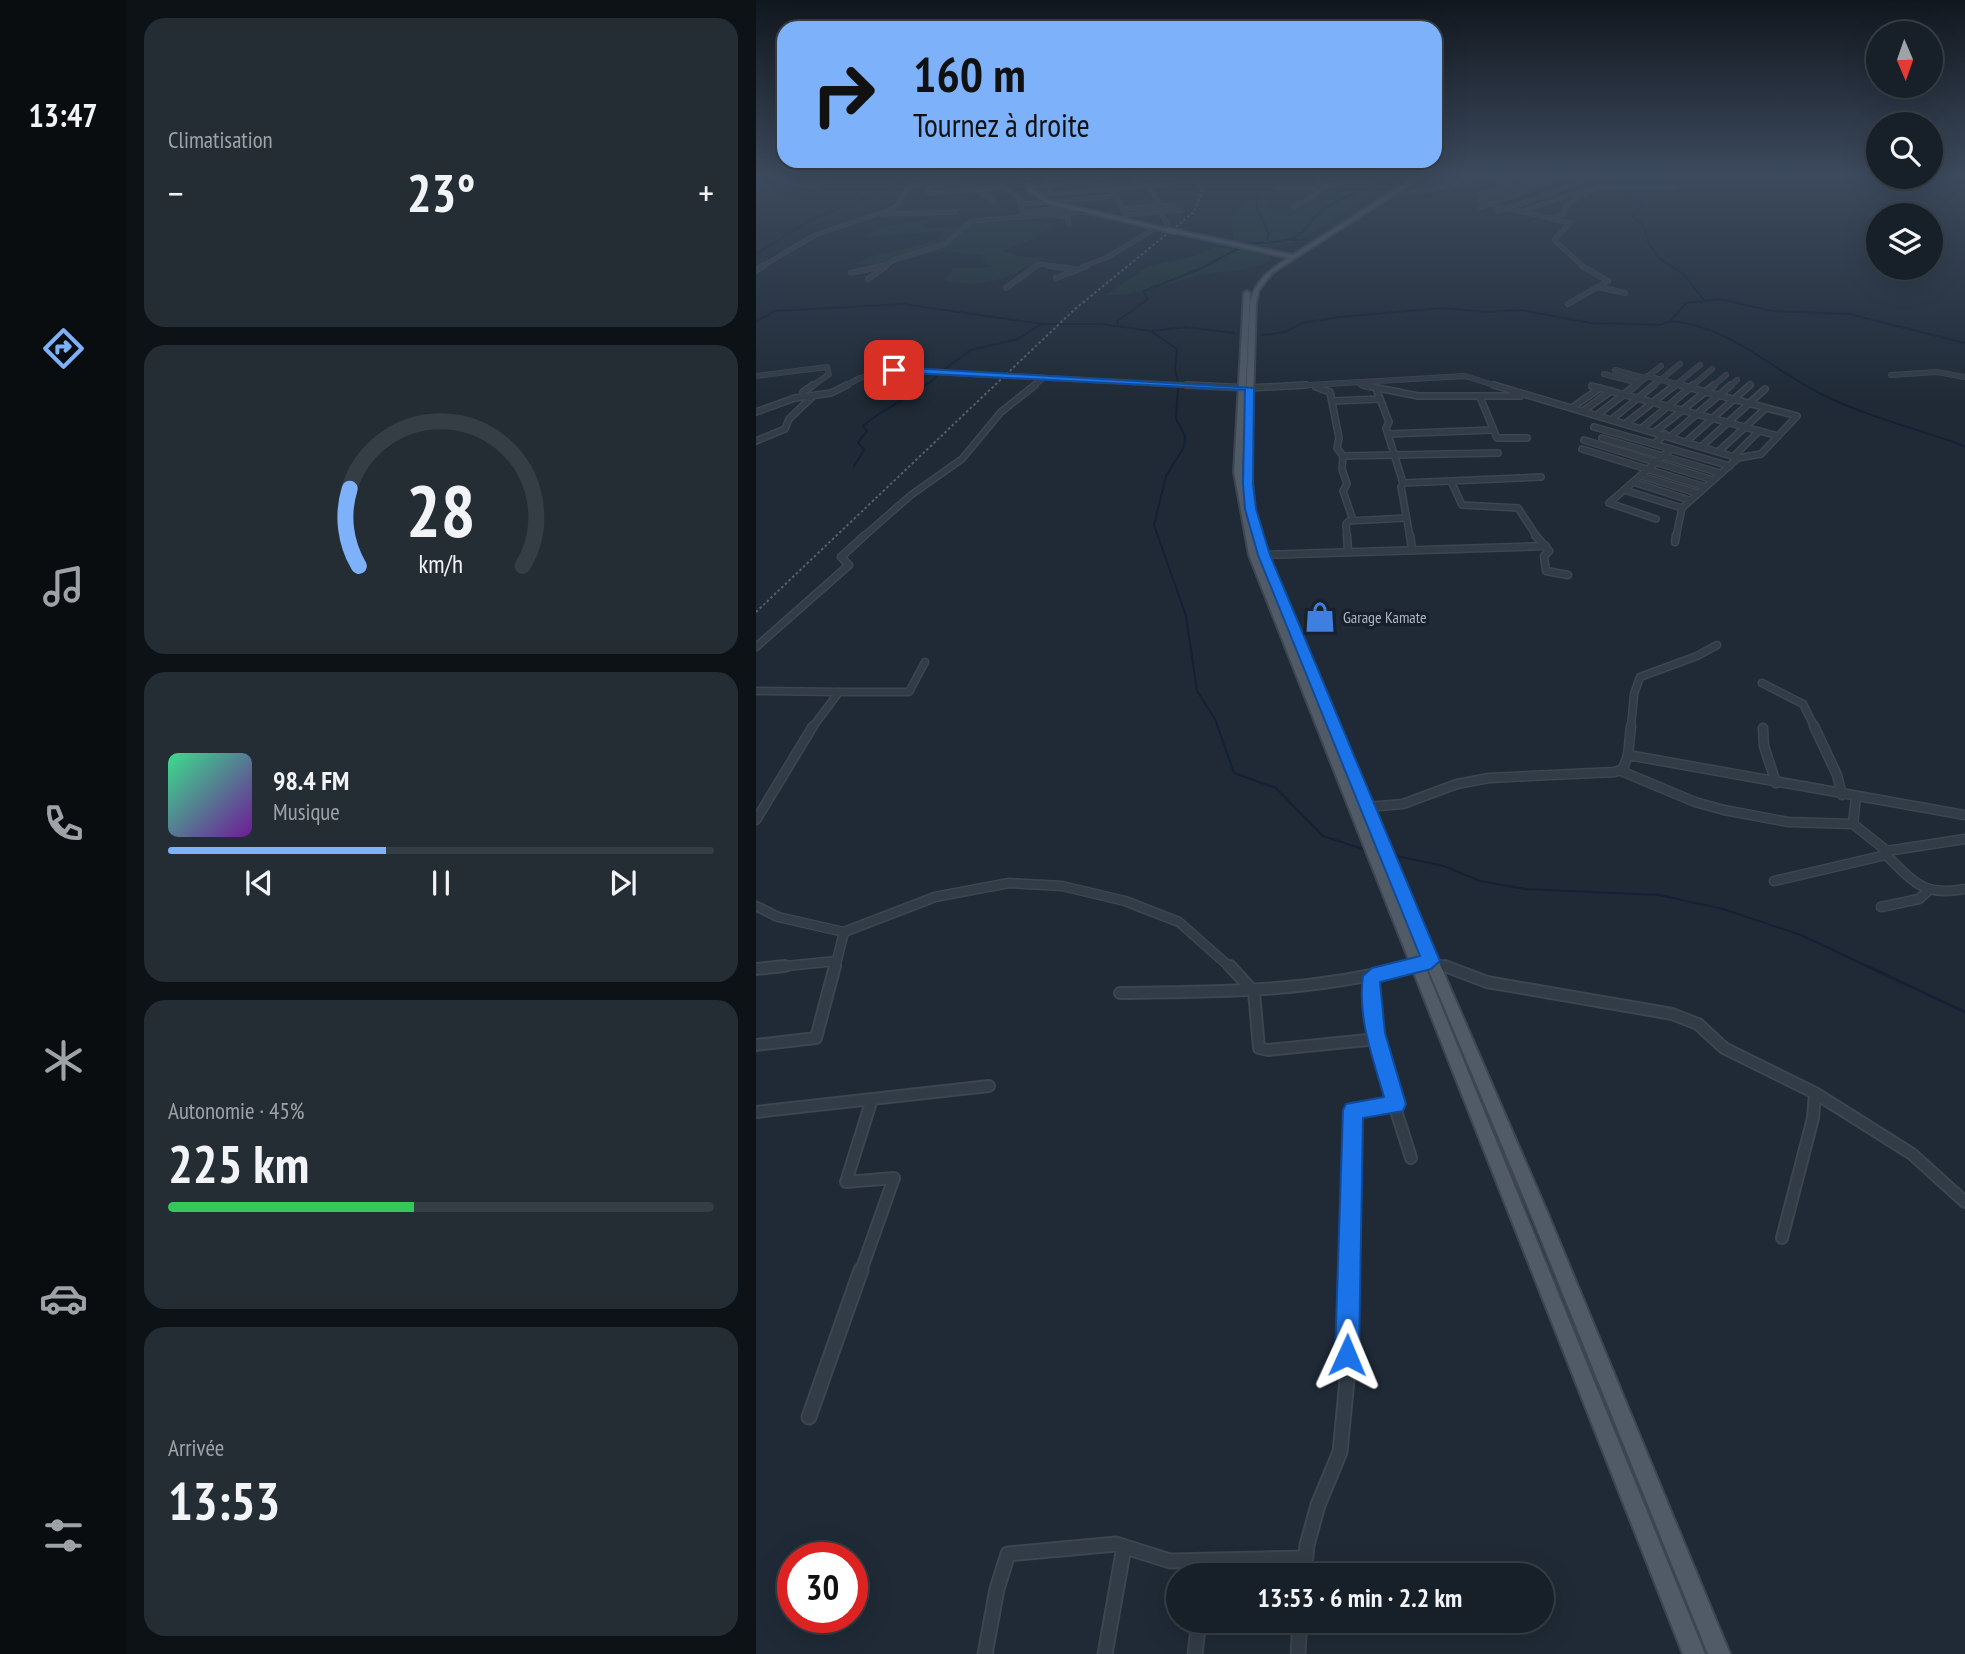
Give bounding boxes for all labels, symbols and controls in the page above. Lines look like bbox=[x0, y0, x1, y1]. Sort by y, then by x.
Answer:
north arrow bbox=[1866, 21, 1942, 98]
map controls bbox=[1866, 21, 1943, 280]
text: 160 m bbox=[913, 42, 1026, 106]
icon: right bbox=[798, 49, 889, 140]
text: 13:47 bbox=[28, 94, 98, 136]
text: Tournez à droite bbox=[913, 104, 1090, 146]
button: search bbox=[1866, 112, 1943, 189]
text: Climatisation bbox=[168, 125, 273, 154]
text: 23° bbox=[407, 159, 475, 226]
text: − bbox=[168, 168, 184, 217]
text: + bbox=[698, 168, 714, 217]
button: layers bbox=[1866, 203, 1943, 280]
icon: directions bbox=[39, 324, 88, 373]
pin bbox=[864, 340, 924, 400]
icon: arrive bbox=[875, 351, 913, 389]
text: 28 bbox=[406, 462, 476, 556]
text: km/h bbox=[419, 548, 463, 580]
icon: music bbox=[39, 562, 88, 611]
shop icon: Garage Kamate bbox=[1303, 600, 1337, 634]
place label: Garage Kamate bbox=[1343, 607, 1427, 627]
text: 98.4 FM bbox=[273, 764, 349, 797]
text: Musique bbox=[273, 797, 340, 826]
icon: phone bbox=[39, 799, 88, 848]
icon: previous bbox=[240, 864, 278, 902]
icon: pause bbox=[422, 864, 460, 902]
icon: next bbox=[604, 864, 642, 902]
icon: climate bbox=[39, 1036, 88, 1085]
text: Autonomie · 45% bbox=[168, 1096, 304, 1125]
text: 225 km bbox=[168, 1130, 309, 1197]
icon: car bbox=[39, 1274, 88, 1323]
position arrow bbox=[1310, 1318, 1384, 1392]
text: Arrivée bbox=[168, 1433, 224, 1462]
text: 13:53 bbox=[168, 1467, 280, 1534]
icon: filters bbox=[39, 1511, 88, 1560]
speed limit sign: 30 bbox=[777, 1542, 868, 1633]
text: 13:53 · 6 min · 2.2 km bbox=[1258, 1581, 1462, 1614]

